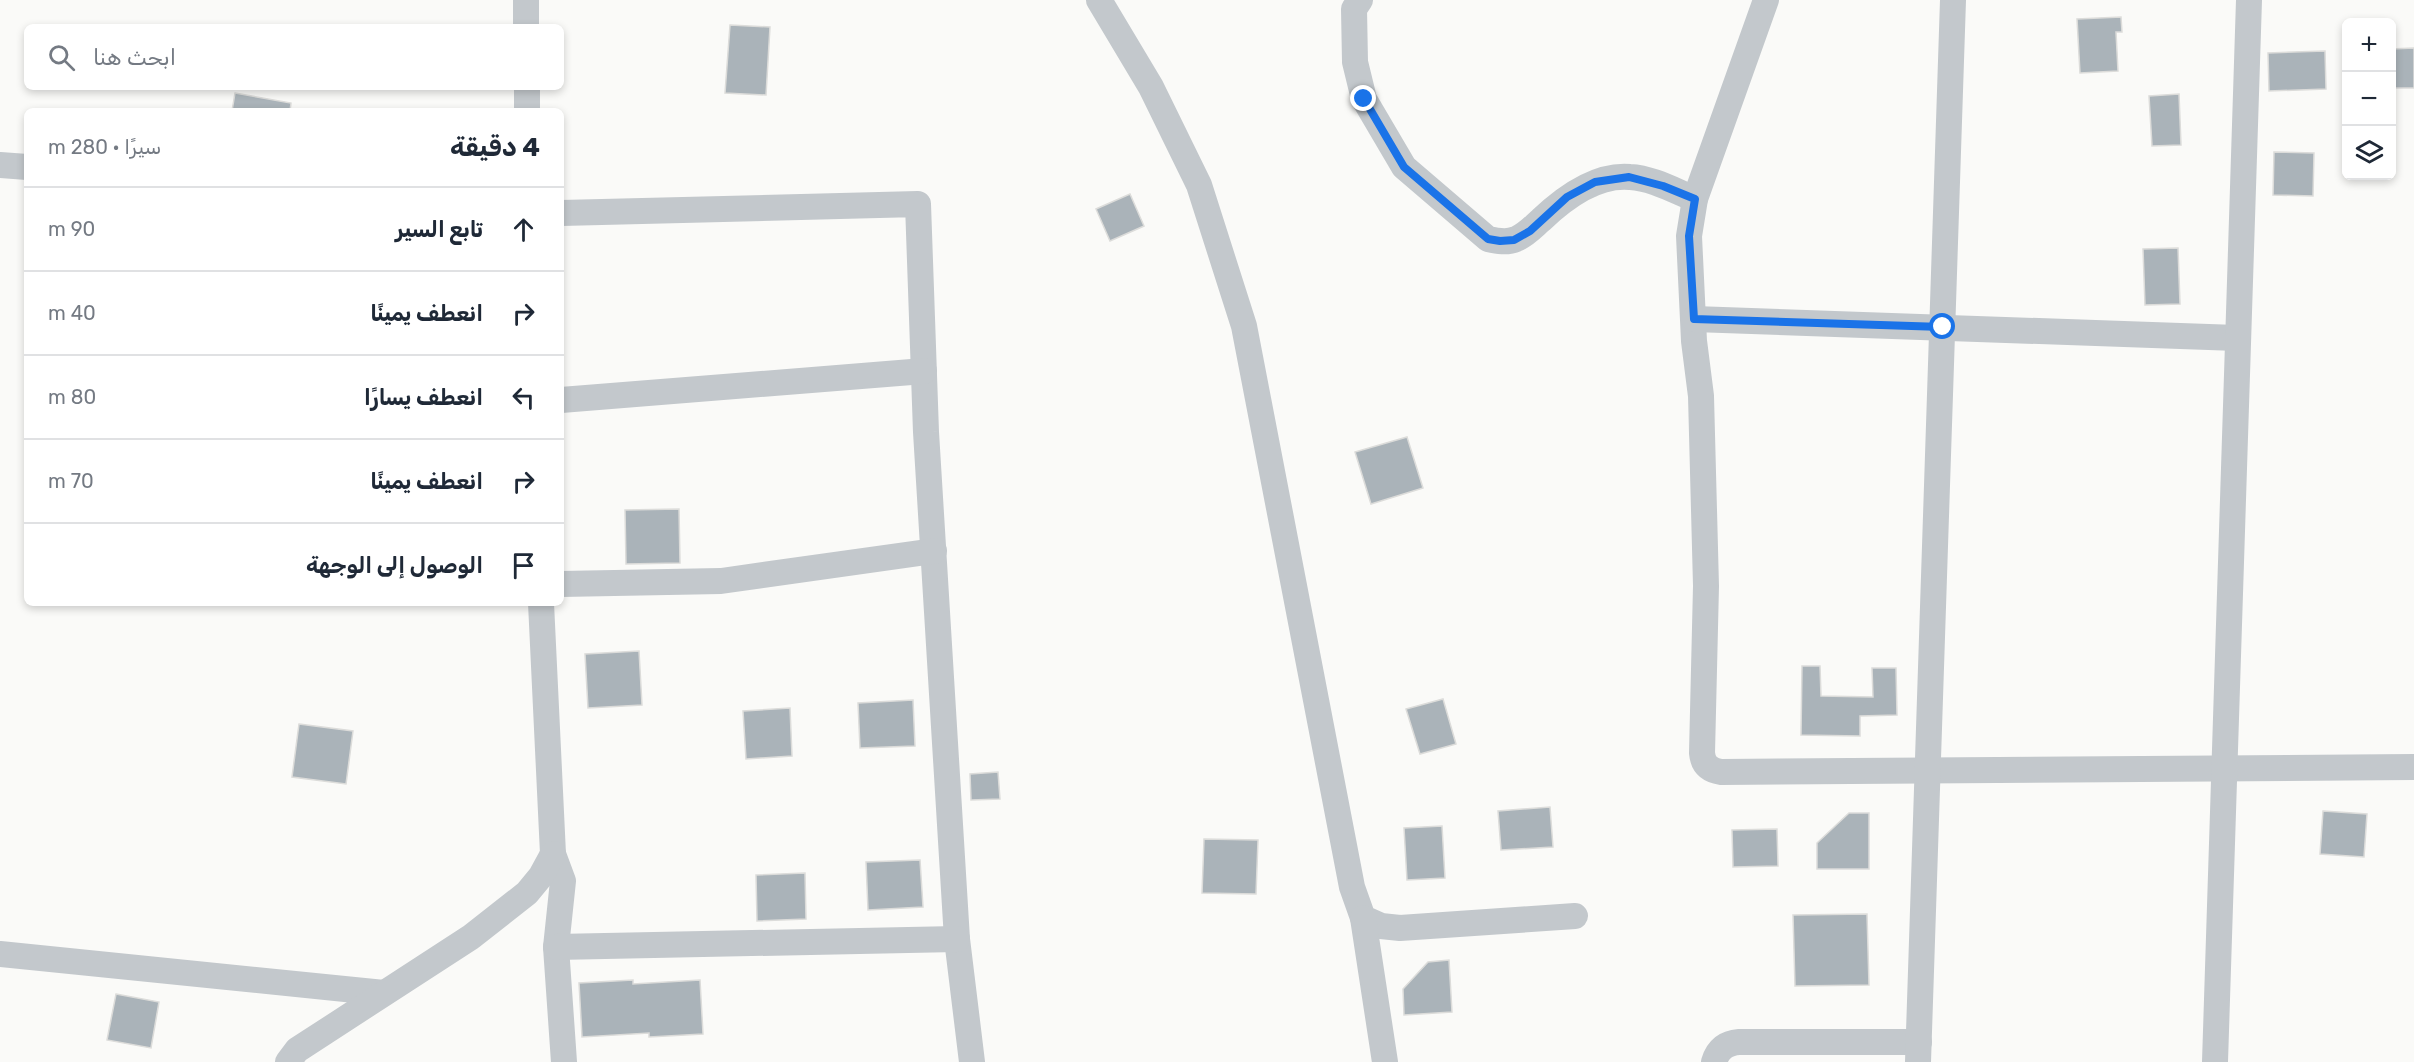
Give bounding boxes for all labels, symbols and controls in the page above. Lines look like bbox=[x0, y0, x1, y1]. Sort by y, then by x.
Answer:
map controls bbox=[2342, 18, 2396, 180]
button: + bbox=[2342, 18, 2396, 72]
search box bbox=[24, 24, 564, 90]
icon: search bbox=[45, 41, 78, 74]
text: ابحث هنا bbox=[93, 44, 176, 71]
button: − bbox=[2342, 72, 2396, 126]
route end bbox=[1350, 85, 1376, 111]
button: layers bbox=[2342, 126, 2396, 180]
text: 4 دقيقة bbox=[450, 132, 540, 163]
text: سيرًا · 280 m bbox=[48, 135, 161, 159]
icon: ahead bbox=[507, 213, 540, 246]
text: تابع السير bbox=[395, 216, 483, 243]
text: 90 m bbox=[48, 217, 95, 241]
icon: right bbox=[507, 297, 540, 330]
text: انعطف يمينًا bbox=[370, 300, 483, 327]
text: 40 m bbox=[48, 301, 96, 325]
route start bbox=[1929, 313, 1955, 339]
icon: left bbox=[507, 381, 540, 414]
text: انعطف يسارًا bbox=[364, 384, 483, 411]
text: 80 m bbox=[48, 385, 96, 409]
icon: right bbox=[507, 465, 540, 498]
text: انعطف يمينًا bbox=[370, 468, 483, 495]
text: 70 m bbox=[48, 469, 94, 493]
icon: arrive bbox=[507, 549, 540, 582]
text: الوصول إلى الوجهة bbox=[306, 552, 483, 579]

